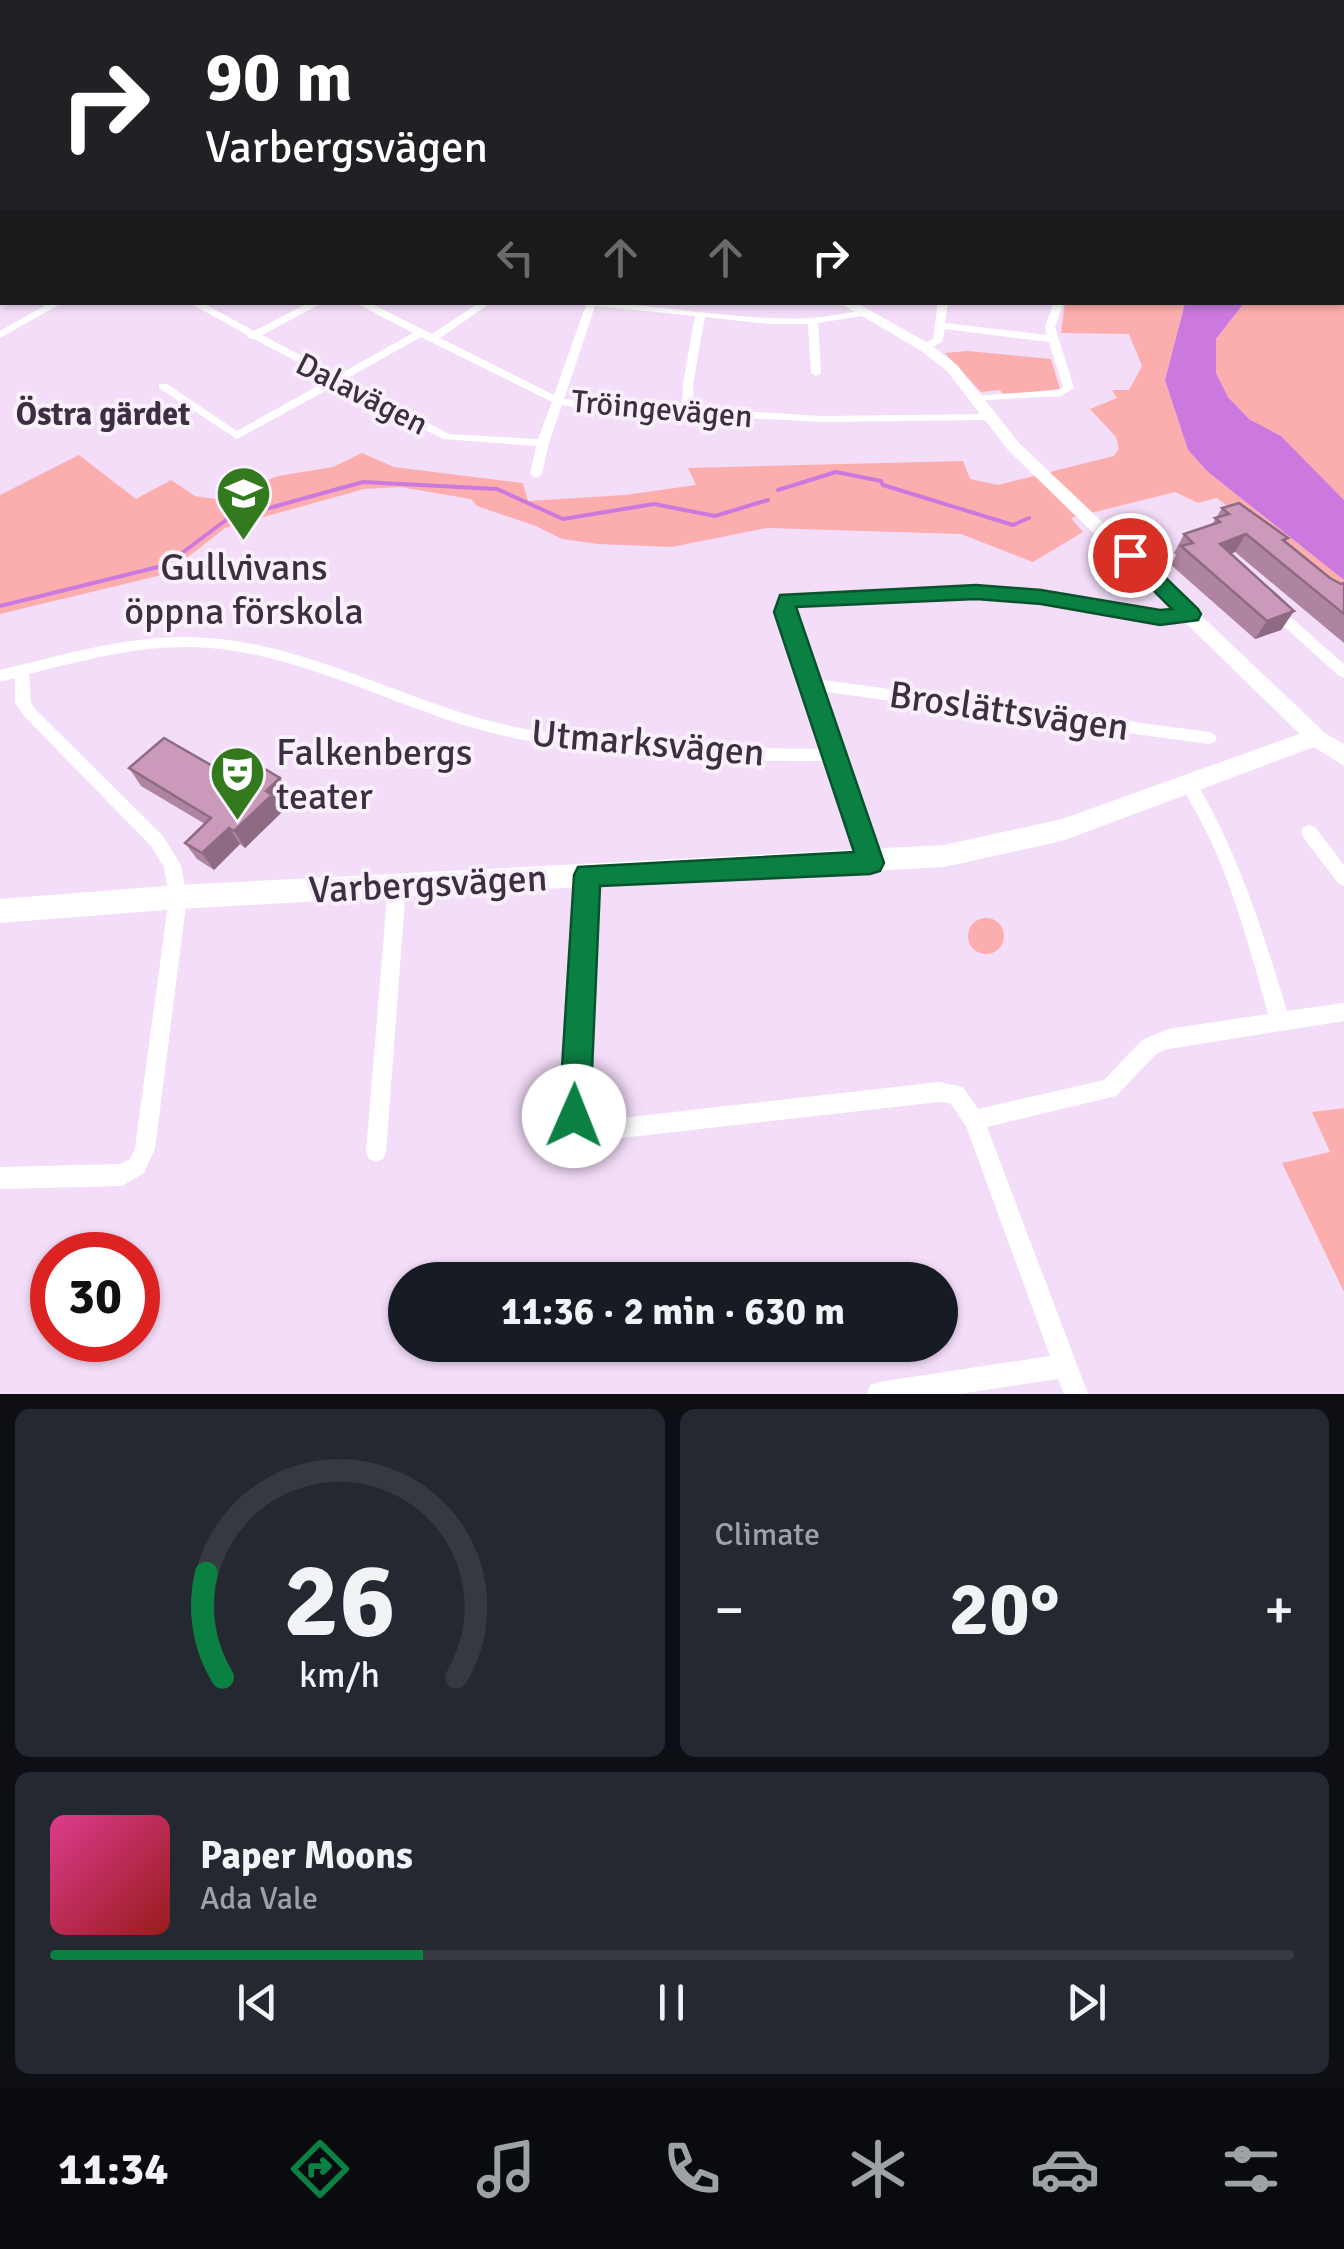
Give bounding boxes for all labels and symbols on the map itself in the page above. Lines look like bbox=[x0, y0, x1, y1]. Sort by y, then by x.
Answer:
street label: Dalavägen bbox=[290, 344, 434, 444]
street label: Tröingevägen bbox=[570, 382, 754, 436]
district label: Östra gärdet bbox=[16, 395, 190, 434]
school or university icon: Gullvivans öppna förskola bbox=[214, 464, 274, 543]
pin bbox=[1088, 513, 1173, 598]
place label: Gullvivans öppna förskola bbox=[124, 544, 364, 635]
street label: Broslättsvägen bbox=[886, 671, 1132, 751]
street label: Utmarksvägen bbox=[529, 709, 767, 777]
place label: Falkenbergs teater bbox=[276, 729, 472, 820]
theatre icon: Falkenbergs teater bbox=[207, 744, 267, 823]
street label: Varbergsvägen bbox=[307, 854, 549, 914]
position arrow bbox=[522, 1064, 626, 1168]
speed limit sign: 30 bbox=[30, 1232, 160, 1362]

